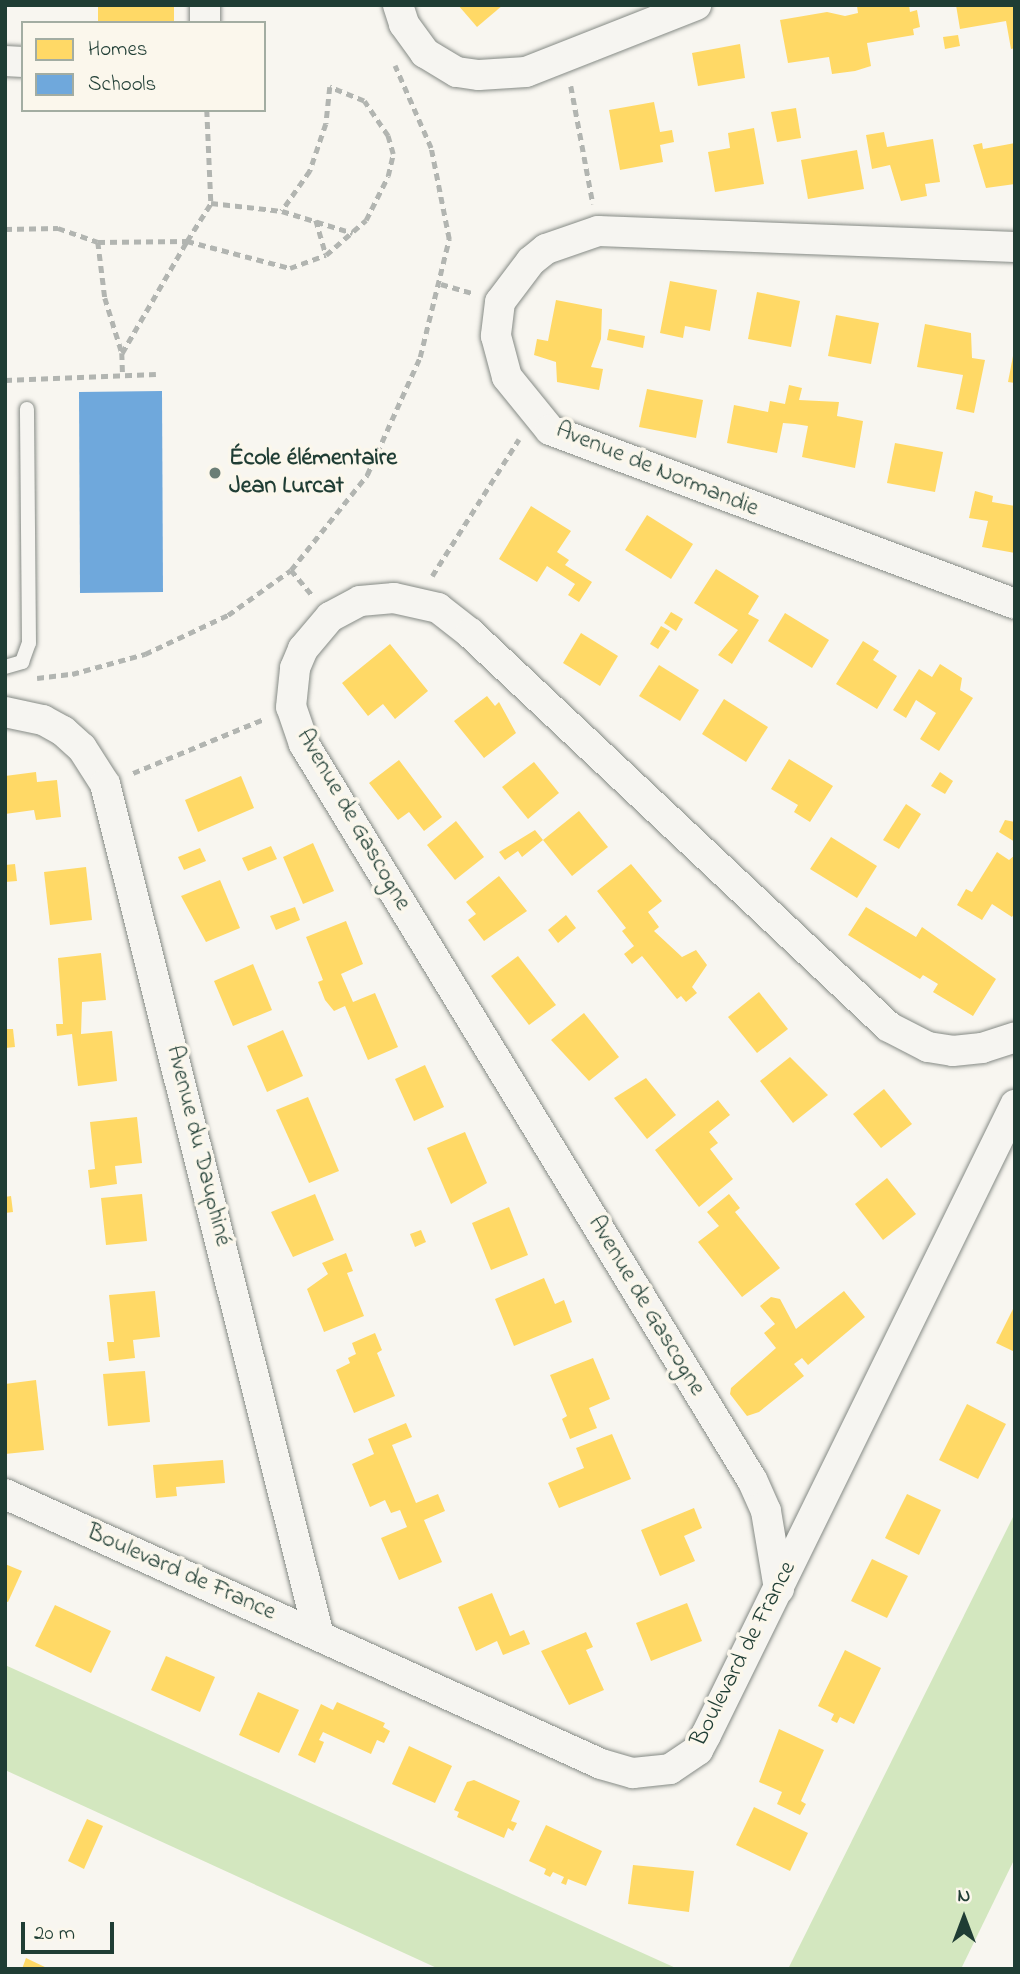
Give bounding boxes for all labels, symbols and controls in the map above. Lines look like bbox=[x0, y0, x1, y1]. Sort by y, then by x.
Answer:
legend bbox=[21, 21, 266, 112]
text: Homes bbox=[88, 35, 148, 65]
text: Schools bbox=[88, 70, 156, 100]
street label: Avenue de Normandie bbox=[551, 416, 763, 524]
place label: École élémentaire Jean Lurcat bbox=[229, 445, 397, 501]
marker: École élémentaire Jean Lurcat bbox=[207, 465, 223, 481]
street label: Avenue de Gascogne bbox=[289, 724, 417, 916]
street label: Avenue du Dauphiné bbox=[159, 1043, 237, 1249]
street label: Avenue de Gascogne bbox=[581, 1211, 711, 1401]
street label: Boulevard de France bbox=[82, 1518, 280, 1628]
street label: Boulevard de France bbox=[685, 1557, 803, 1751]
north arrow bbox=[929, 1883, 999, 1953]
text: N bbox=[958, 1883, 970, 1910]
scale bar bbox=[24, 1908, 117, 1952]
text: 20 m bbox=[34, 1919, 75, 1949]

